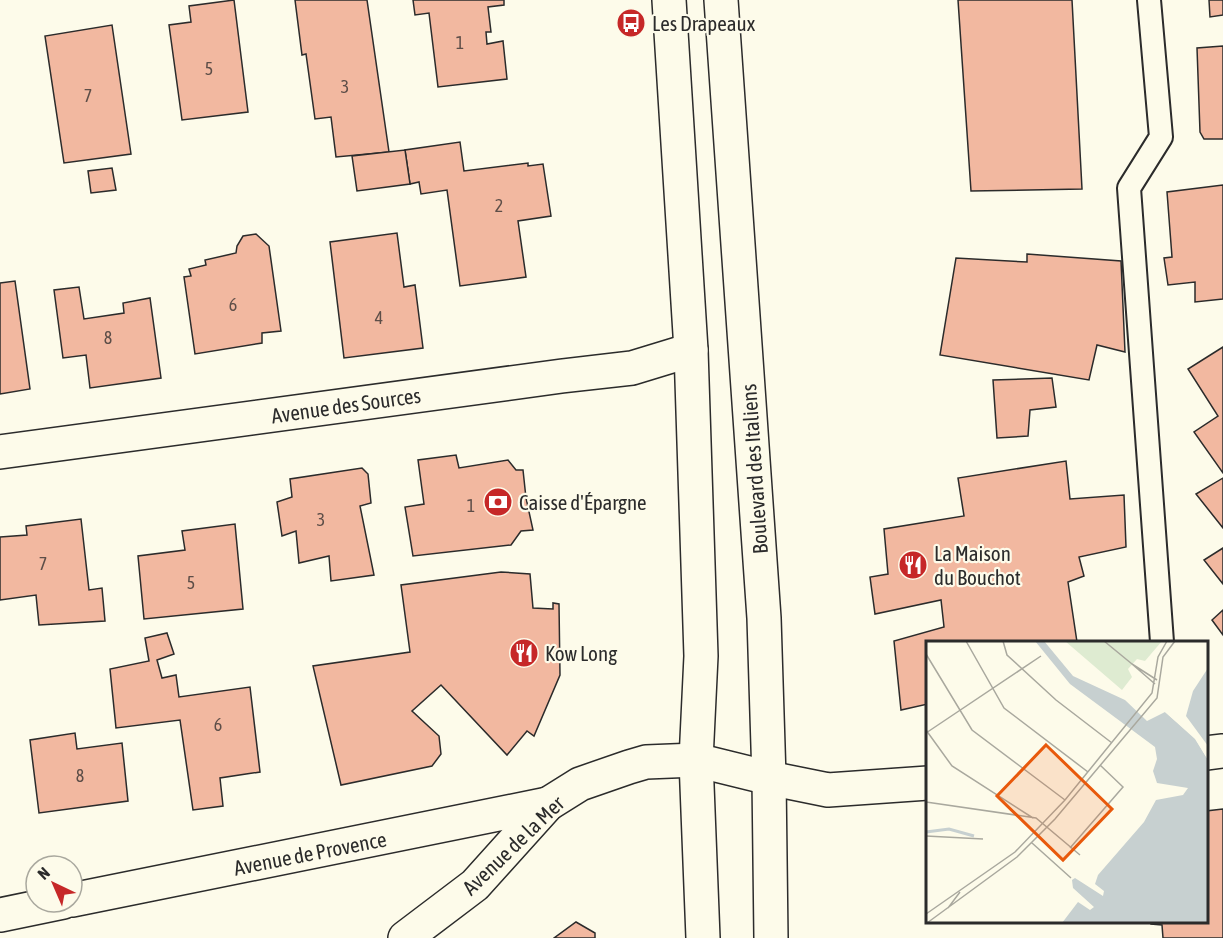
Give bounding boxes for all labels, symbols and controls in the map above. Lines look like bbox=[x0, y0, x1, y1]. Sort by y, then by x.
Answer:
bus stop icon: Les Drapeaux bbox=[615, 7, 647, 39]
place label: Les Drapeaux bbox=[652, 11, 756, 35]
house number: 1 bbox=[456, 32, 464, 53]
house number: 5 bbox=[205, 58, 213, 79]
house number: 3 bbox=[341, 76, 349, 97]
house number: 7 bbox=[84, 85, 92, 106]
house number: 2 bbox=[495, 195, 503, 216]
house number: 6 bbox=[229, 294, 237, 315]
house number: 4 bbox=[375, 307, 383, 328]
house number: 8 bbox=[104, 327, 112, 348]
street label: Avenue des Sources bbox=[270, 383, 422, 427]
street label: Boulevard des Italiens bbox=[736, 383, 772, 555]
bank icon: Caisse d'Épargne bbox=[482, 486, 514, 518]
place label: Caisse d'Épargne bbox=[519, 490, 647, 514]
house number: 1 bbox=[467, 495, 475, 516]
house number: 3 bbox=[317, 509, 325, 530]
place label: La Maison du Bouchot bbox=[934, 541, 1021, 589]
restaurant icon: La Maison du Bouchot bbox=[897, 549, 929, 581]
house number: 7 bbox=[39, 553, 47, 574]
house number: 5 bbox=[187, 572, 195, 593]
restaurant icon: Kow Long bbox=[508, 637, 540, 669]
place label: Kow Long bbox=[545, 641, 617, 665]
inset map bbox=[926, 641, 1208, 923]
house number: 6 bbox=[214, 714, 222, 735]
house number: 8 bbox=[76, 765, 84, 786]
street label: Avenue de la Mer bbox=[457, 790, 569, 899]
street label: Avenue de Provence bbox=[232, 826, 388, 880]
north arrow bbox=[24, 854, 84, 914]
text: N bbox=[34, 863, 53, 883]

